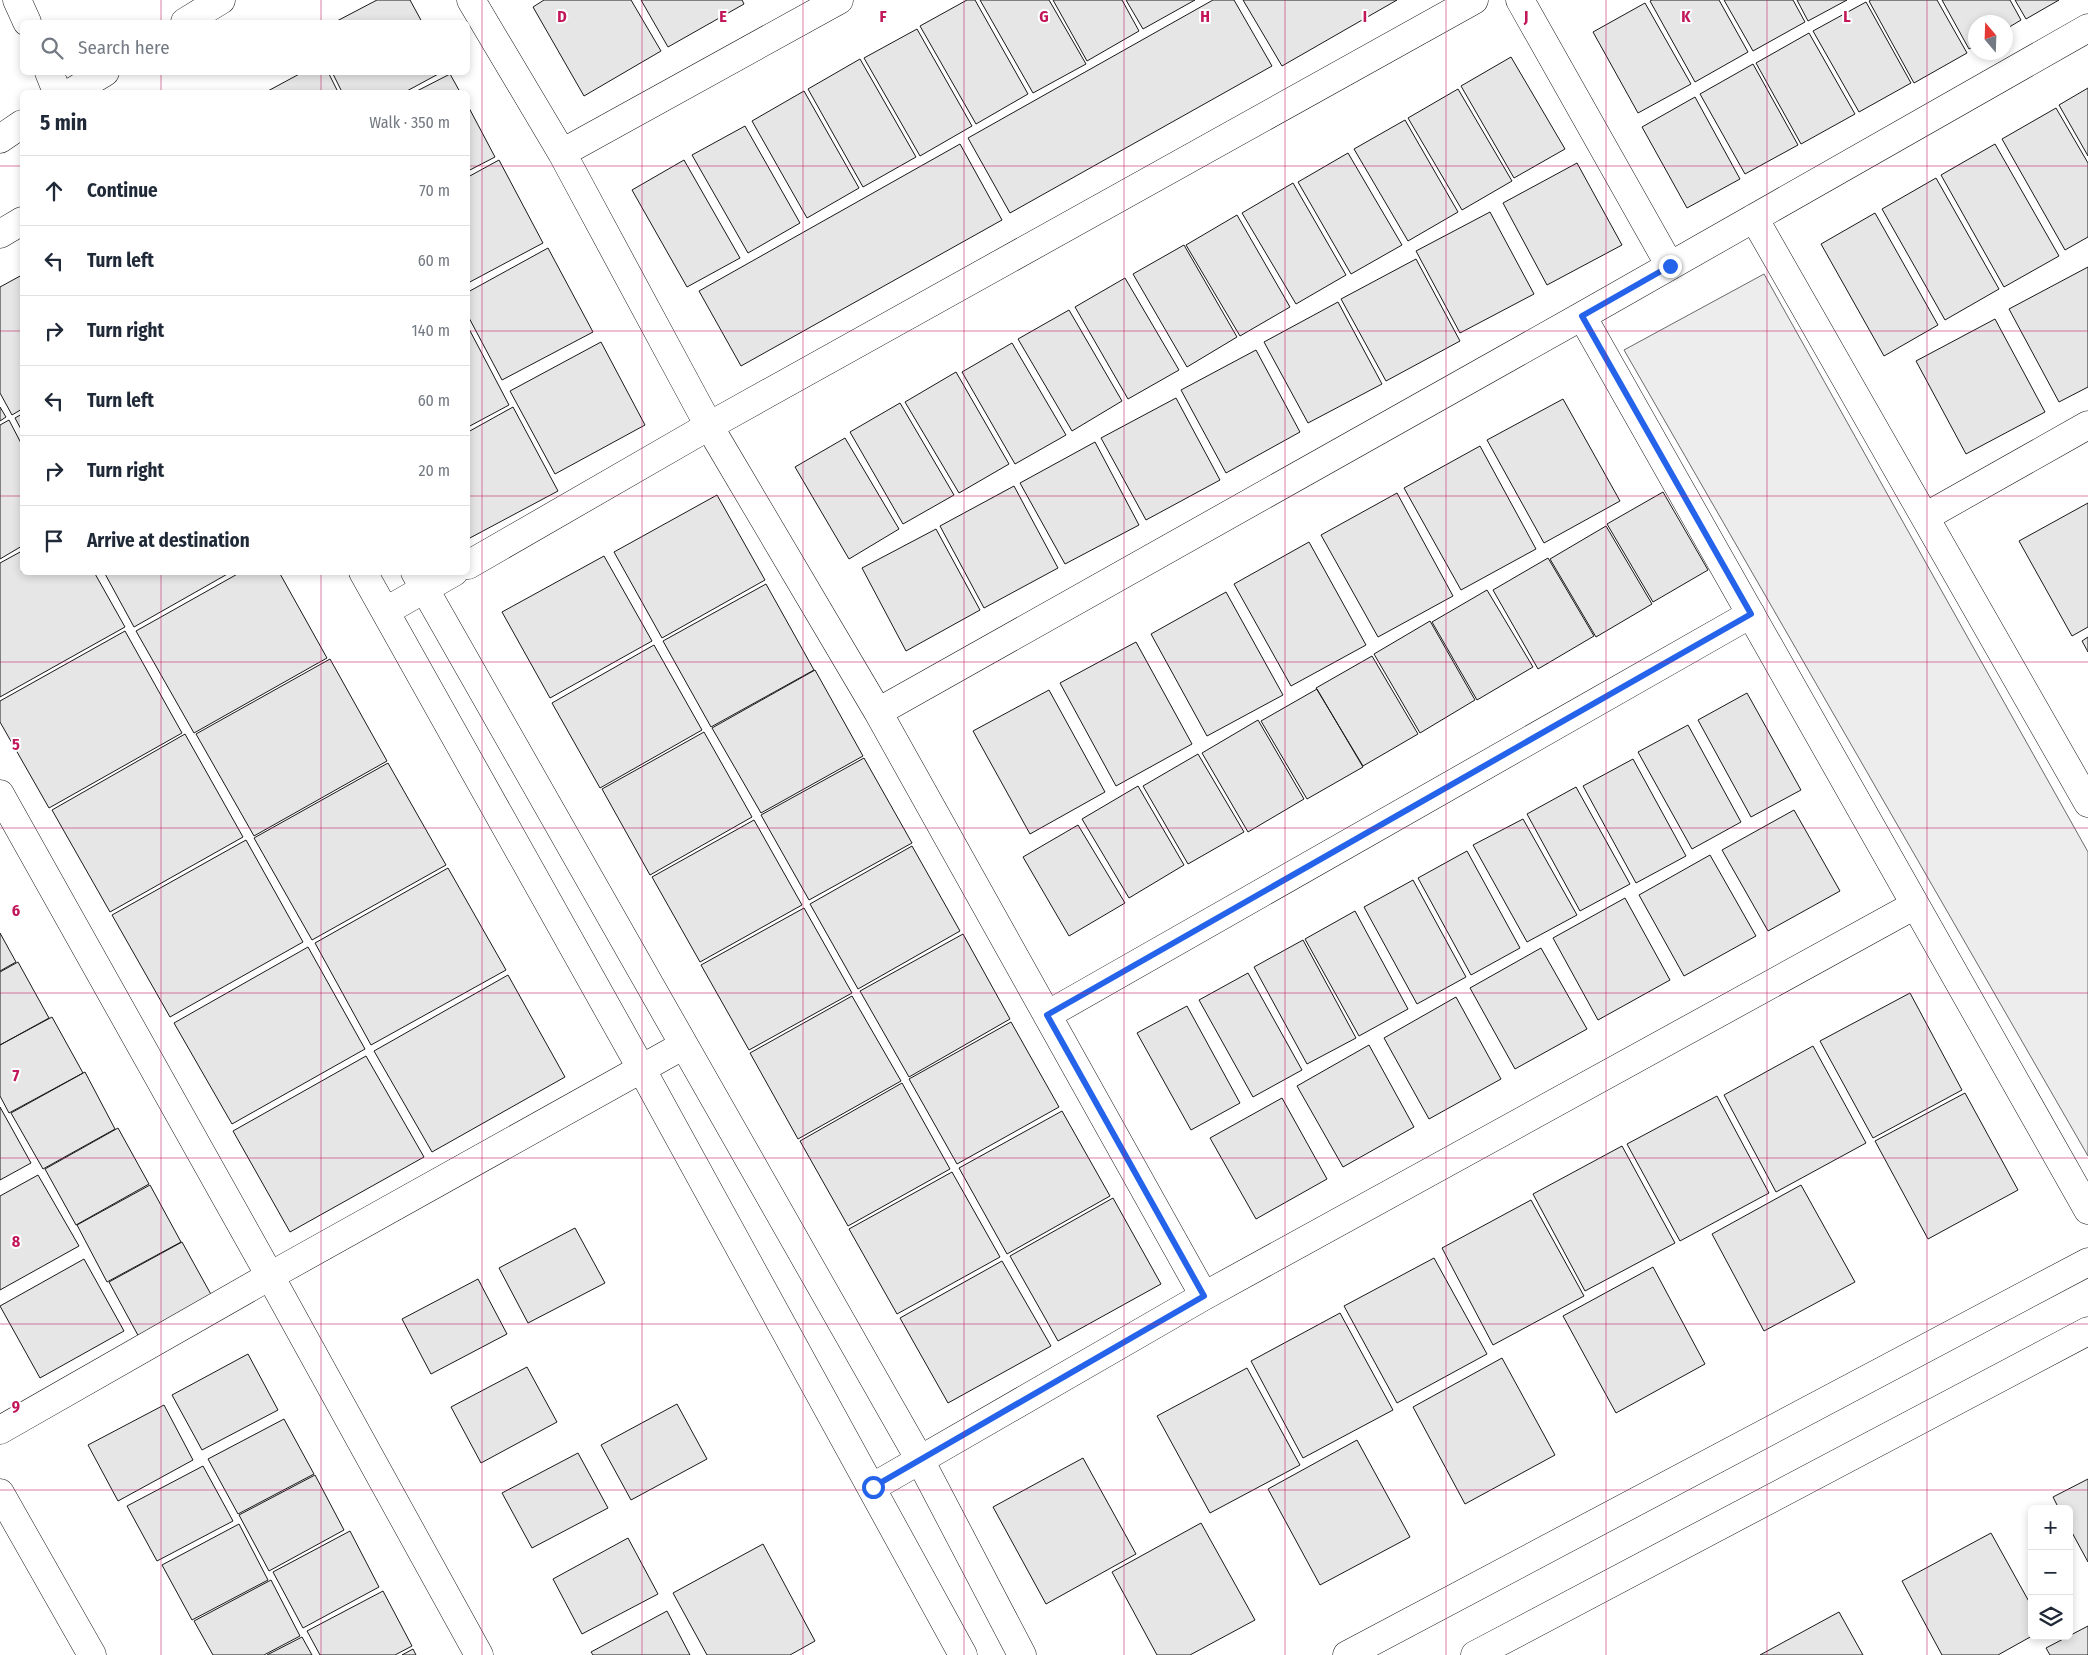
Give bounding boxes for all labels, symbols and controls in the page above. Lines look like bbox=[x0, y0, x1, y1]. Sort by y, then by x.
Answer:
text: D bbox=[557, 7, 567, 26]
text: E bbox=[719, 7, 727, 26]
text: F bbox=[879, 7, 887, 26]
text: G bbox=[1039, 7, 1049, 26]
text: H bbox=[1200, 7, 1210, 26]
text: I bbox=[1363, 7, 1367, 26]
text: J bbox=[1523, 7, 1528, 26]
text: K bbox=[1681, 7, 1691, 26]
text: L bbox=[1843, 7, 1851, 26]
north arrow bbox=[1968, 15, 2013, 60]
search box bbox=[20, 20, 470, 75]
icon: search bbox=[38, 34, 66, 62]
text: Search here bbox=[78, 36, 170, 59]
text: 5 min bbox=[40, 110, 87, 136]
text: Walk · 350 m bbox=[369, 113, 450, 132]
icon: ahead bbox=[40, 177, 68, 205]
text: Continue bbox=[87, 179, 158, 202]
text: 70 m bbox=[419, 181, 450, 200]
icon: left bbox=[40, 247, 68, 275]
text: Turn left bbox=[87, 249, 154, 272]
text: 60 m bbox=[418, 251, 450, 270]
route end bbox=[1659, 255, 1682, 278]
icon: right bbox=[40, 317, 68, 345]
text: Turn right bbox=[87, 319, 164, 342]
text: 140 m bbox=[412, 321, 450, 340]
icon: left bbox=[40, 387, 68, 415]
text: Turn left bbox=[87, 389, 154, 412]
text: 60 m bbox=[418, 391, 450, 410]
icon: right bbox=[40, 457, 68, 485]
text: Turn right bbox=[87, 459, 164, 482]
text: 20 m bbox=[419, 461, 450, 480]
icon: arrive bbox=[40, 527, 68, 555]
text: Arrive at destination bbox=[87, 529, 250, 552]
text: 5 bbox=[12, 735, 20, 754]
text: 6 bbox=[12, 901, 20, 920]
text: 7 bbox=[13, 1066, 20, 1085]
text: 8 bbox=[12, 1232, 21, 1251]
text: 9 bbox=[12, 1397, 20, 1416]
route start bbox=[862, 1476, 885, 1499]
map controls bbox=[2028, 1505, 2073, 1640]
button: + bbox=[2028, 1505, 2073, 1550]
button: − bbox=[2028, 1550, 2073, 1595]
button: layers bbox=[2028, 1595, 2073, 1640]

